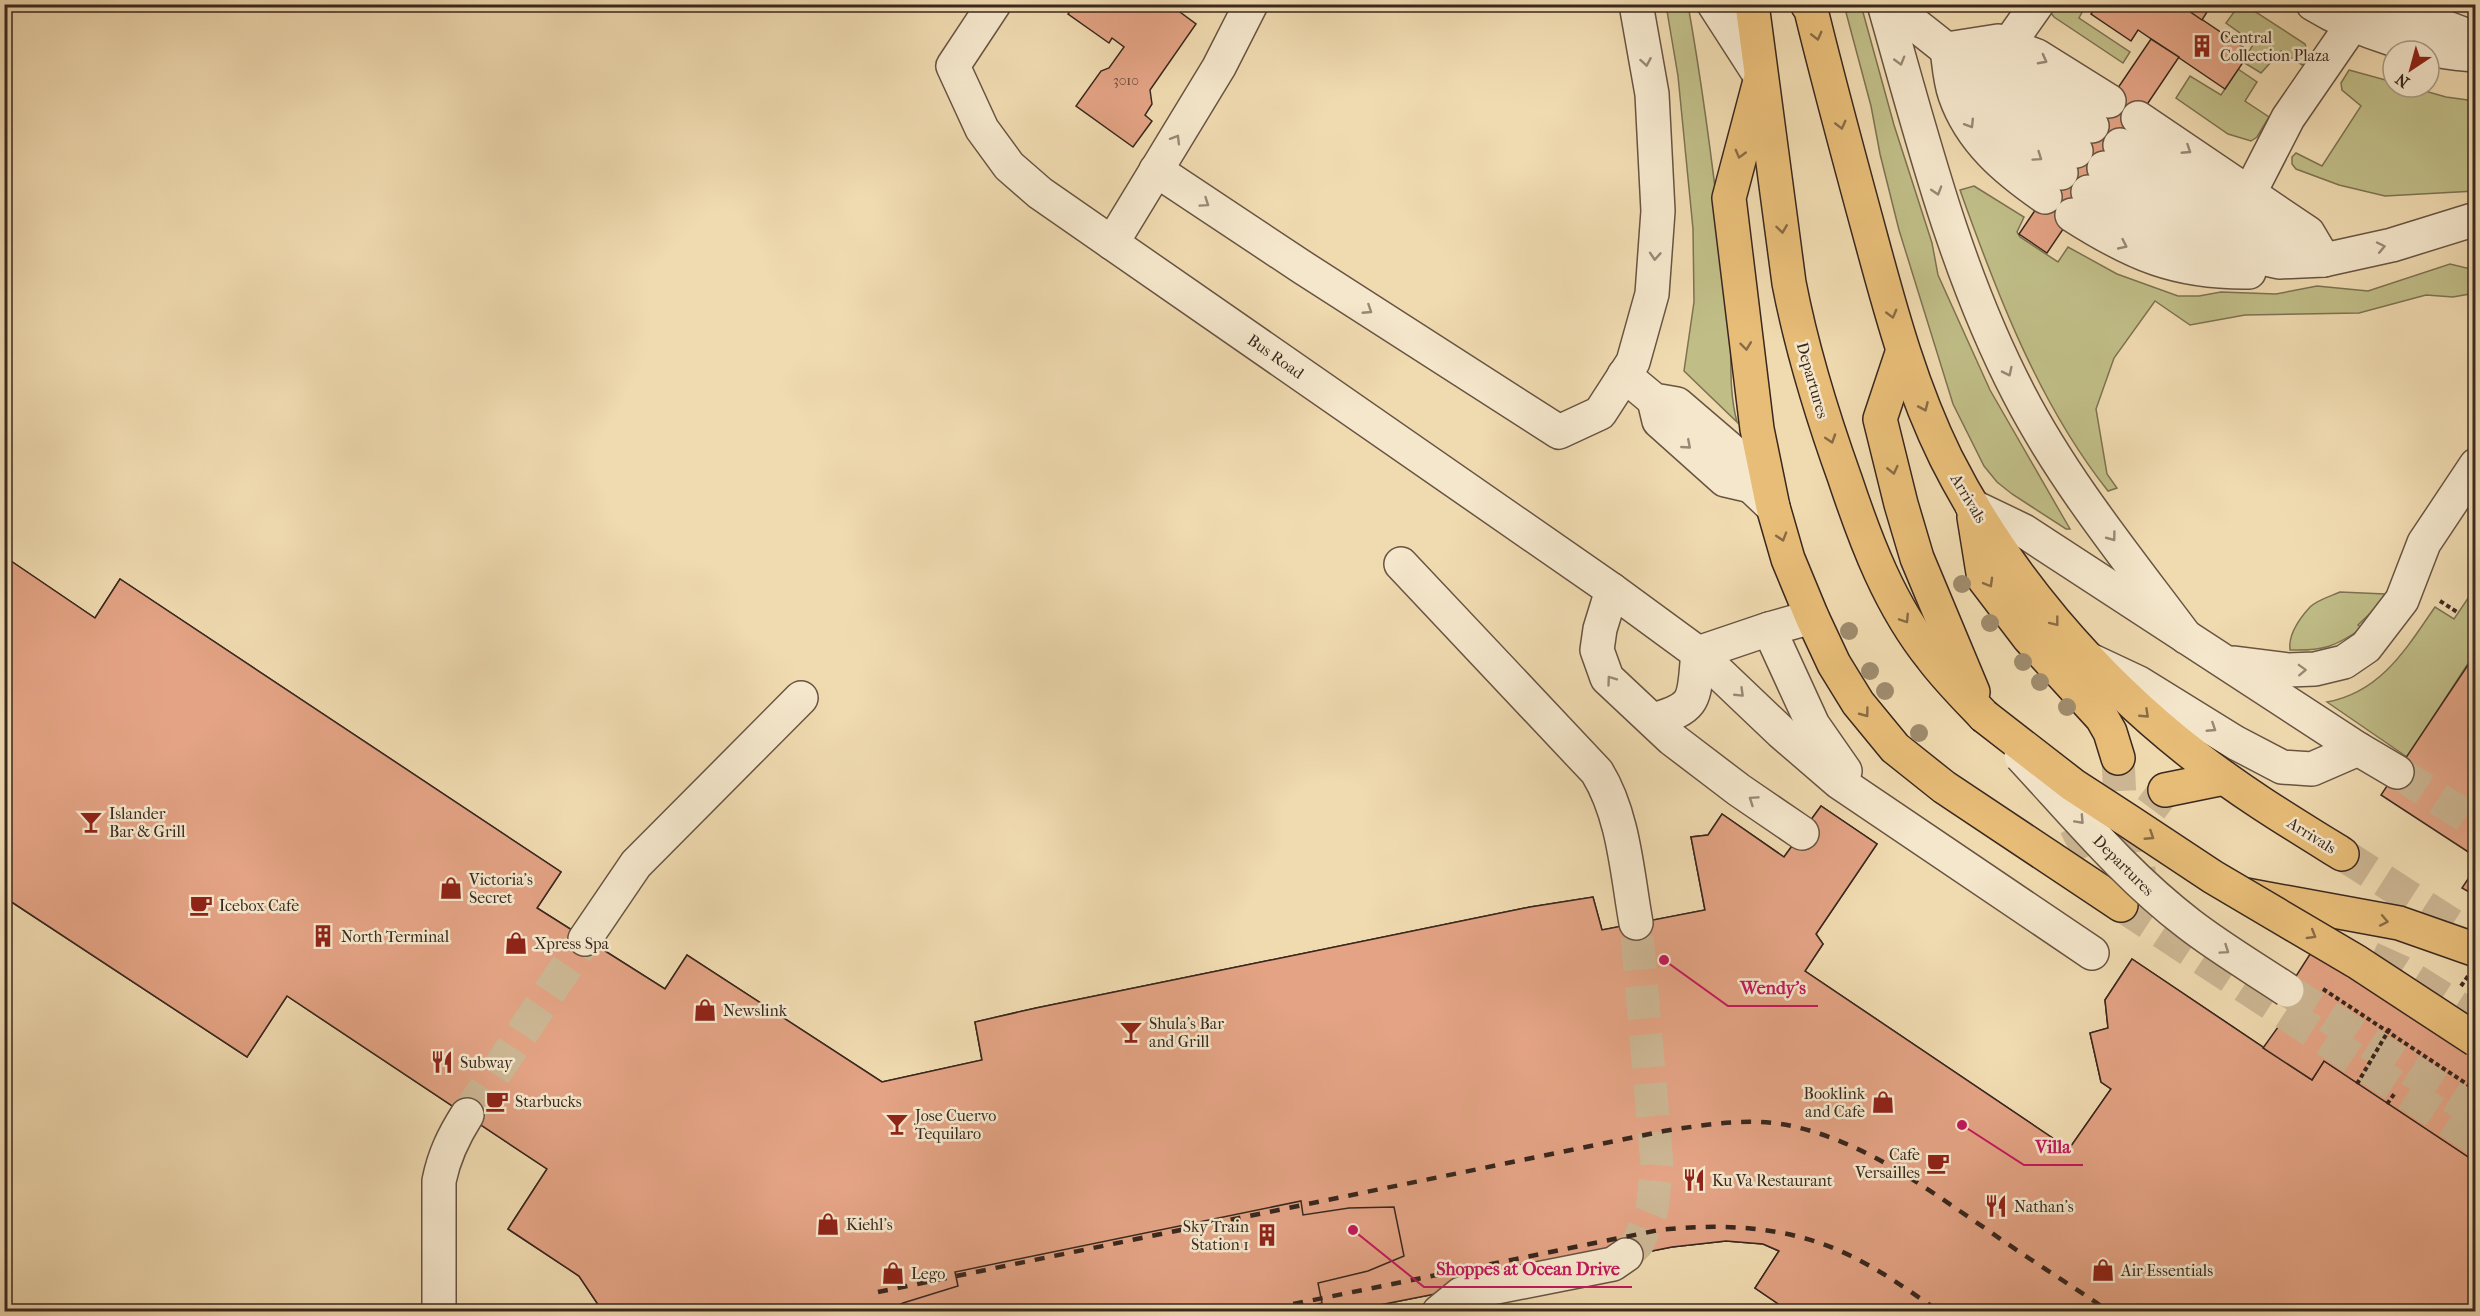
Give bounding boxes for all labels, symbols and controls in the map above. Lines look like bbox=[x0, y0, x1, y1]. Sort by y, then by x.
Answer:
place label: Central Collection Plaza bbox=[2220, 28, 2330, 65]
one-way arrow bbox=[1810, 31, 1823, 41]
building icon: Central Collection Plaza bbox=[2189, 33, 2215, 59]
north arrow bbox=[2381, 39, 2441, 99]
one-way arrow bbox=[2037, 53, 2047, 64]
one-way arrow bbox=[1893, 55, 1905, 66]
one-way arrow bbox=[1640, 57, 1652, 67]
text: N bbox=[2391, 69, 2413, 92]
house number: 3010 bbox=[1113, 72, 1139, 89]
one-way arrow bbox=[1962, 118, 1974, 128]
one-way arrow bbox=[1833, 120, 1846, 130]
one-way arrow bbox=[1168, 135, 1180, 145]
one-way arrow bbox=[2180, 143, 2191, 154]
one-way arrow bbox=[1735, 148, 1748, 158]
one-way arrow bbox=[2031, 150, 2042, 161]
one-way arrow bbox=[1930, 185, 1943, 196]
one-way arrow bbox=[1198, 196, 1209, 207]
one-way arrow bbox=[1775, 224, 1788, 234]
one-way arrow bbox=[2116, 237, 2127, 249]
one-way arrow bbox=[2376, 242, 2386, 255]
one-way arrow bbox=[1649, 252, 1662, 261]
one-way arrow bbox=[1362, 302, 1372, 314]
one-way arrow bbox=[1884, 308, 1897, 318]
street label: Bus Road bbox=[1244, 330, 1308, 383]
street label: Departures bbox=[1793, 340, 1832, 421]
one-way arrow bbox=[1739, 341, 1752, 351]
one-way arrow bbox=[2001, 366, 2012, 377]
one-way arrow bbox=[1917, 401, 1929, 412]
one-way arrow bbox=[1824, 433, 1836, 444]
one-way arrow bbox=[1680, 438, 1691, 449]
one-way arrow bbox=[1885, 464, 1898, 474]
street label: Arrivals bbox=[1946, 469, 1991, 526]
one-way arrow bbox=[1775, 531, 1787, 542]
one-way arrow bbox=[2104, 531, 2115, 542]
one-way arrow bbox=[1981, 577, 1993, 587]
one-way arrow bbox=[1898, 612, 1909, 623]
one-way arrow bbox=[2048, 615, 2059, 626]
one-way arrow bbox=[2298, 664, 2307, 676]
one-way arrow bbox=[1607, 676, 1618, 687]
one-way arrow bbox=[1733, 686, 1744, 697]
one-way arrow bbox=[1858, 706, 1869, 717]
one-way arrow bbox=[2138, 707, 2149, 718]
one-way arrow bbox=[2206, 720, 2217, 731]
one-way arrow bbox=[1749, 796, 1760, 807]
place label: Islander Bar & Grill bbox=[109, 804, 186, 841]
bar icon: Islander Bar & Grill bbox=[78, 809, 104, 835]
one-way arrow bbox=[2073, 813, 2084, 824]
street label: Arrivals bbox=[2283, 813, 2340, 858]
one-way arrow bbox=[2143, 829, 2154, 840]
street label: Departures bbox=[2089, 831, 2158, 900]
place label: Victoria's Secret bbox=[468, 870, 533, 907]
shop icon: Victoria's Secret bbox=[438, 875, 464, 901]
cafe icon: Icebox Cafe bbox=[188, 892, 214, 918]
place label: Icebox Cafe bbox=[219, 896, 299, 915]
one-way arrow bbox=[2379, 914, 2389, 927]
building icon: North Terminal bbox=[310, 923, 336, 949]
place label: North Terminal bbox=[341, 927, 450, 946]
one-way arrow bbox=[2306, 928, 2316, 940]
shop icon: Xpress Spa bbox=[503, 930, 529, 956]
place label: Xpress Spa bbox=[534, 934, 610, 953]
one-way arrow bbox=[2219, 942, 2229, 954]
callout: Wendy's bbox=[1728, 970, 1818, 1006]
text: Wendy's bbox=[1739, 978, 1806, 999]
shop icon: Newslink bbox=[692, 997, 718, 1023]
place label: Newslink bbox=[723, 1001, 788, 1020]
place label: Shula's Bar and Grill bbox=[1149, 1014, 1224, 1051]
bar icon: Shula's Bar and Grill bbox=[1118, 1019, 1144, 1045]
restaurant icon: Subway bbox=[429, 1049, 455, 1075]
place label: Subway bbox=[460, 1053, 513, 1072]
place label: Booklink and Cafe bbox=[1804, 1084, 1866, 1121]
cafe icon: Starbucks bbox=[484, 1088, 510, 1114]
shop icon: Booklink and Cafe bbox=[1870, 1089, 1896, 1115]
place label: Starbucks bbox=[515, 1092, 582, 1111]
place label: Jose Cuervo Tequilaro bbox=[913, 1106, 996, 1143]
bar icon: Jose Cuervo Tequilaro bbox=[884, 1111, 910, 1137]
callout: Villa bbox=[2024, 1129, 2083, 1165]
text: Villa bbox=[2034, 1137, 2071, 1158]
place label: Cafe Versailles bbox=[1854, 1145, 1920, 1182]
cafe icon: Cafe Versailles bbox=[1925, 1150, 1951, 1176]
restaurant icon: Ku Va Restaurant bbox=[1681, 1167, 1707, 1193]
place label: Ku Va Restaurant bbox=[1712, 1171, 1833, 1190]
restaurant icon: Nathan's bbox=[1983, 1193, 2009, 1219]
place label: Nathan's bbox=[2014, 1197, 2074, 1216]
shop icon: Kiehl's bbox=[815, 1211, 841, 1237]
place label: Kiehl's bbox=[846, 1215, 893, 1234]
place label: Sky Train Station 1 bbox=[1183, 1217, 1250, 1254]
building icon: Sky Train Station 1 bbox=[1254, 1222, 1280, 1248]
callout: Shoppes at Ocean Drive bbox=[1424, 1251, 1632, 1287]
shop icon: Air Essentials bbox=[2090, 1257, 2116, 1283]
text: Shoppes at Ocean Drive bbox=[1436, 1259, 1620, 1280]
shop icon: Lego bbox=[880, 1260, 906, 1286]
place label: Air Essentials bbox=[2120, 1261, 2213, 1280]
place label: Lego bbox=[911, 1264, 945, 1283]

